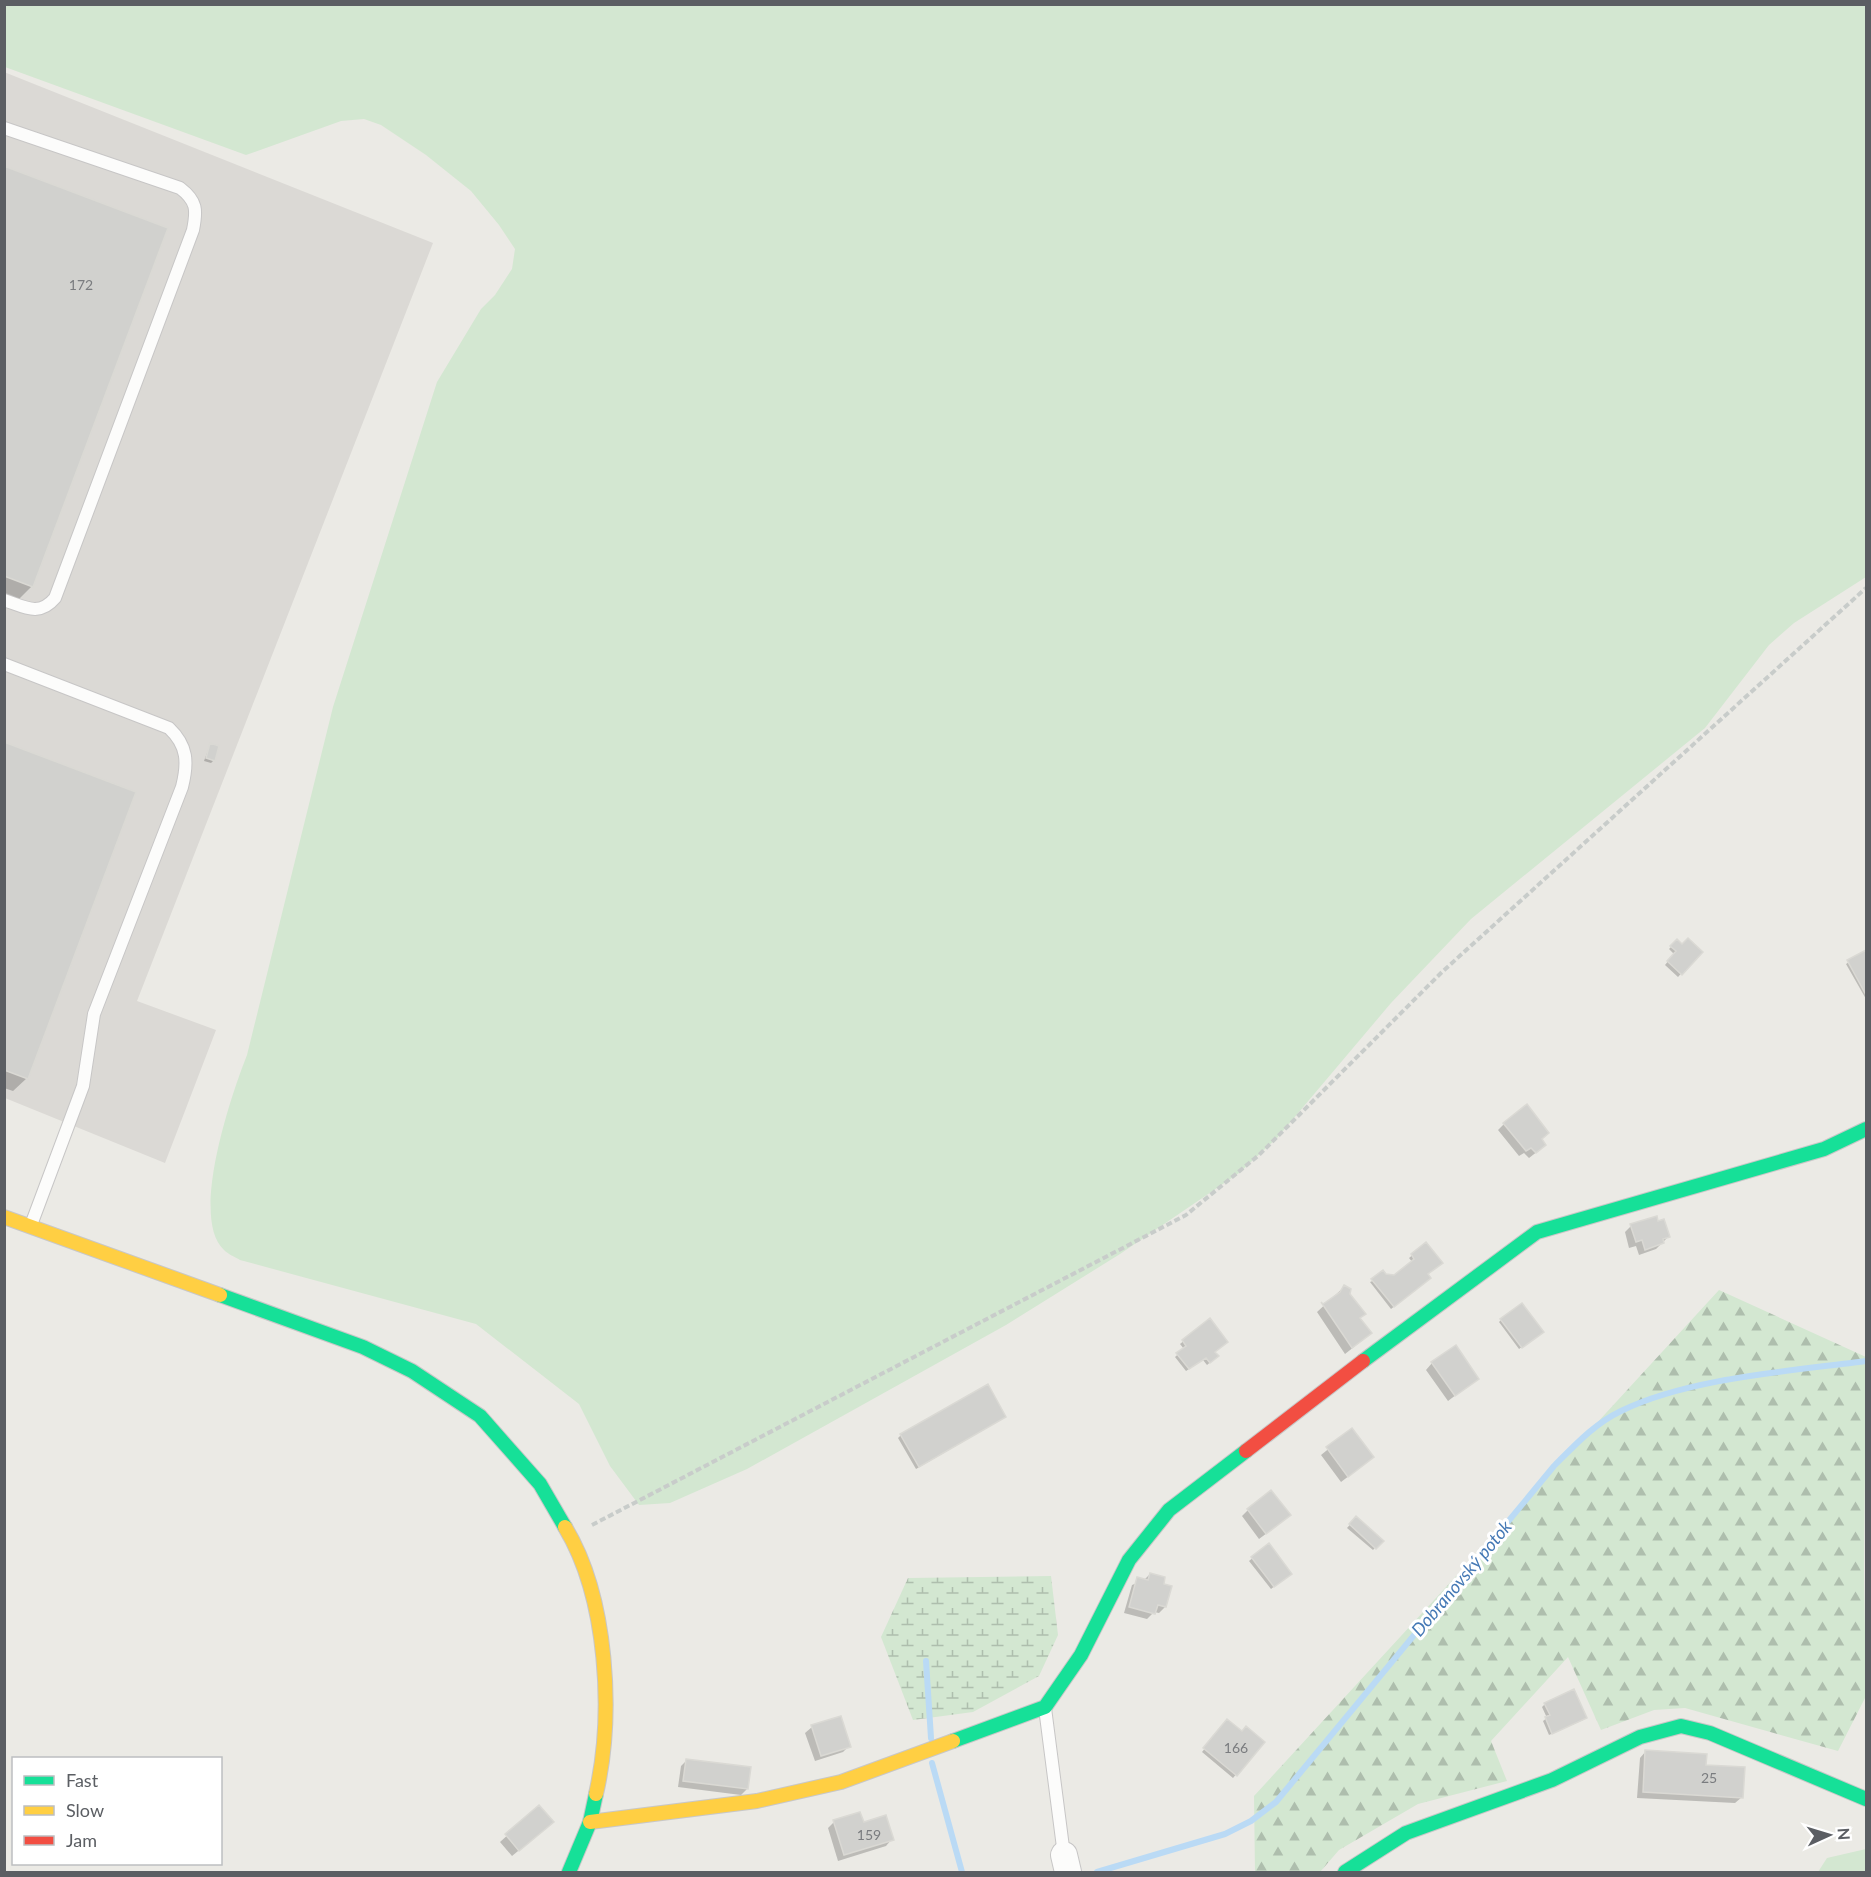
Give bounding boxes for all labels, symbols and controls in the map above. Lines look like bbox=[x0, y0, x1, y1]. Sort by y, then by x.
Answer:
house number: 172 bbox=[69, 276, 93, 293]
water label: Dobranovský potok bbox=[1406, 1515, 1516, 1640]
house number: 166 bbox=[1224, 1739, 1248, 1756]
legend bbox=[12, 1757, 222, 1865]
text: Fast bbox=[66, 1769, 99, 1791]
house number: 25 bbox=[1701, 1769, 1717, 1786]
text: Slow bbox=[66, 1799, 104, 1821]
north arrow bbox=[1799, 1805, 1859, 1865]
house number: 159 bbox=[857, 1826, 881, 1843]
text: N bbox=[1835, 1827, 1854, 1841]
text: Jam bbox=[66, 1829, 97, 1851]

